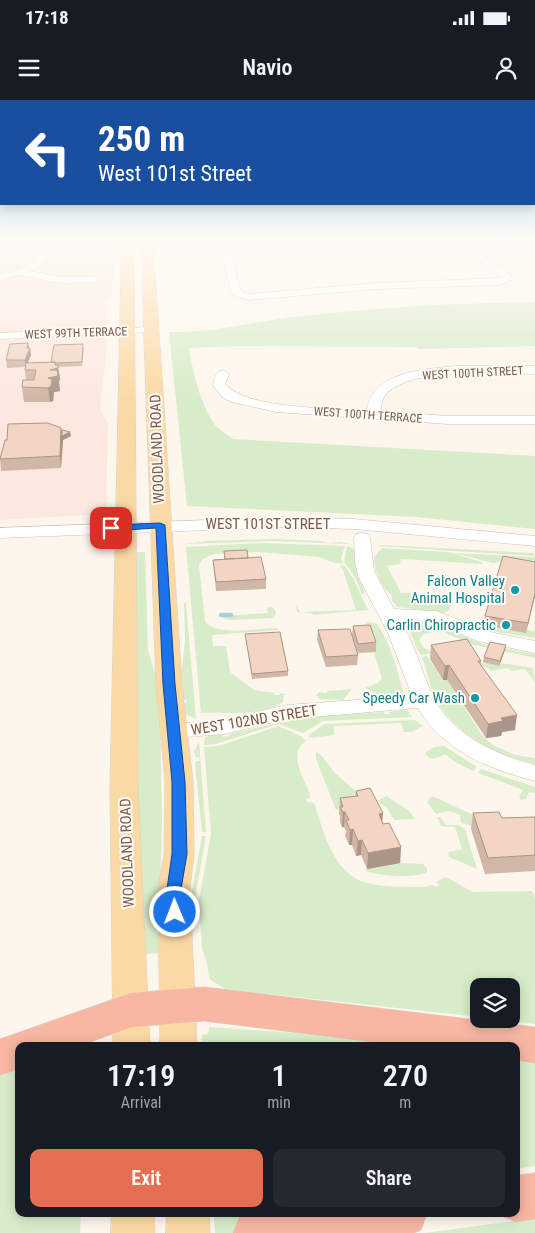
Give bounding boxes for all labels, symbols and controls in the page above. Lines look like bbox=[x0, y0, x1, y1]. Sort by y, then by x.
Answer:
text: 17:18 bbox=[25, 6, 69, 29]
icon: menu bbox=[15, 54, 43, 82]
icon: person bbox=[492, 54, 520, 82]
text: Navio bbox=[243, 55, 292, 80]
text: 250 m bbox=[98, 119, 185, 160]
icon: left bbox=[15, 120, 80, 185]
text: West 101st Street bbox=[98, 161, 252, 186]
street label: WEST 99TH TERRACE bbox=[24, 324, 128, 342]
street label: WEST 100TH STREET bbox=[422, 363, 524, 383]
street label: WOODLAND ROAD bbox=[146, 394, 168, 504]
street label: WEST 100TH TERRACE bbox=[313, 404, 423, 426]
pin bbox=[90, 507, 132, 549]
icon: arrive bbox=[97, 514, 125, 542]
street label: WEST 101ST STREET bbox=[206, 515, 331, 533]
place label: Falcon Valley Animal Hospital bbox=[411, 572, 505, 607]
marker: Falcon Valley Animal Hospital bbox=[509, 584, 521, 596]
place label: Carlin Chiropractic bbox=[386, 616, 496, 634]
marker: Carlin Chiropractic bbox=[500, 619, 512, 631]
place label: Speedy Car Wash bbox=[362, 689, 465, 707]
marker: Speedy Car Wash bbox=[469, 692, 481, 704]
street label: WEST 102ND STREET bbox=[190, 701, 319, 739]
street label: WOODLAND ROAD bbox=[116, 798, 138, 908]
position arrow bbox=[148, 885, 200, 937]
map controls bbox=[470, 978, 520, 1028]
button: layers bbox=[470, 978, 520, 1028]
text: 17:19 bbox=[107, 1058, 175, 1093]
text: 1 bbox=[271, 1058, 287, 1093]
text: 270 bbox=[383, 1058, 428, 1093]
text: Arrival bbox=[121, 1093, 161, 1112]
text: min bbox=[267, 1093, 291, 1112]
text: m bbox=[399, 1093, 411, 1112]
button: Exit bbox=[30, 1149, 263, 1207]
button: Share bbox=[273, 1149, 505, 1207]

